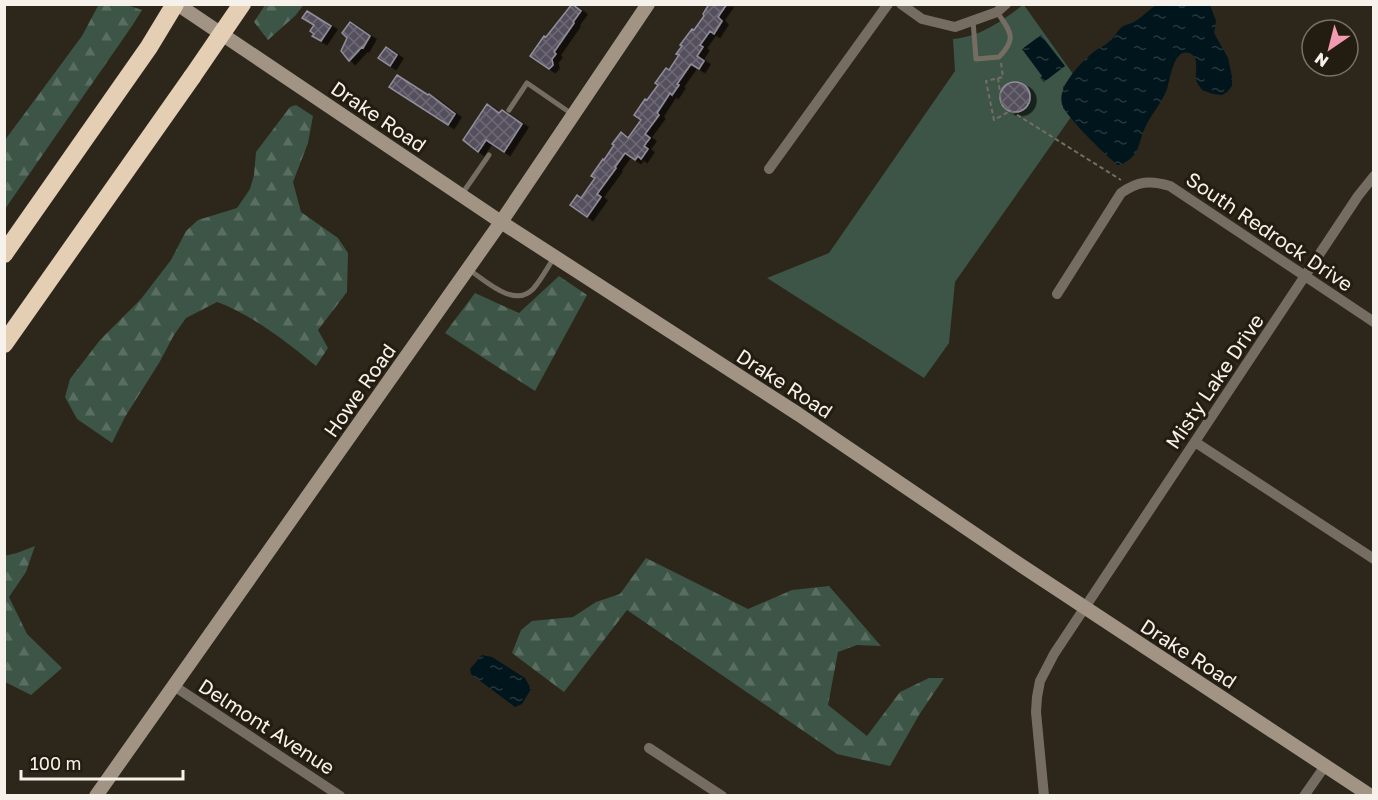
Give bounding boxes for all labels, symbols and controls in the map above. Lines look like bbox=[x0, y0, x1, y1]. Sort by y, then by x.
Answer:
north arrow bbox=[1300, 18, 1360, 78]
text: N bbox=[1311, 49, 1332, 72]
street label: Drake Road bbox=[327, 75, 431, 157]
street label: South Redrock Drive bbox=[1182, 166, 1358, 296]
street label: Misty Lake Drive bbox=[1160, 309, 1268, 453]
street label: Howe Road bbox=[318, 339, 400, 441]
street label: Drake Road bbox=[733, 343, 837, 423]
street label: Drake Road bbox=[1137, 613, 1241, 693]
street label: Delmont Avenue bbox=[194, 673, 340, 779]
scale bar bbox=[21, 743, 183, 781]
text: 100 m bbox=[30, 752, 81, 774]

